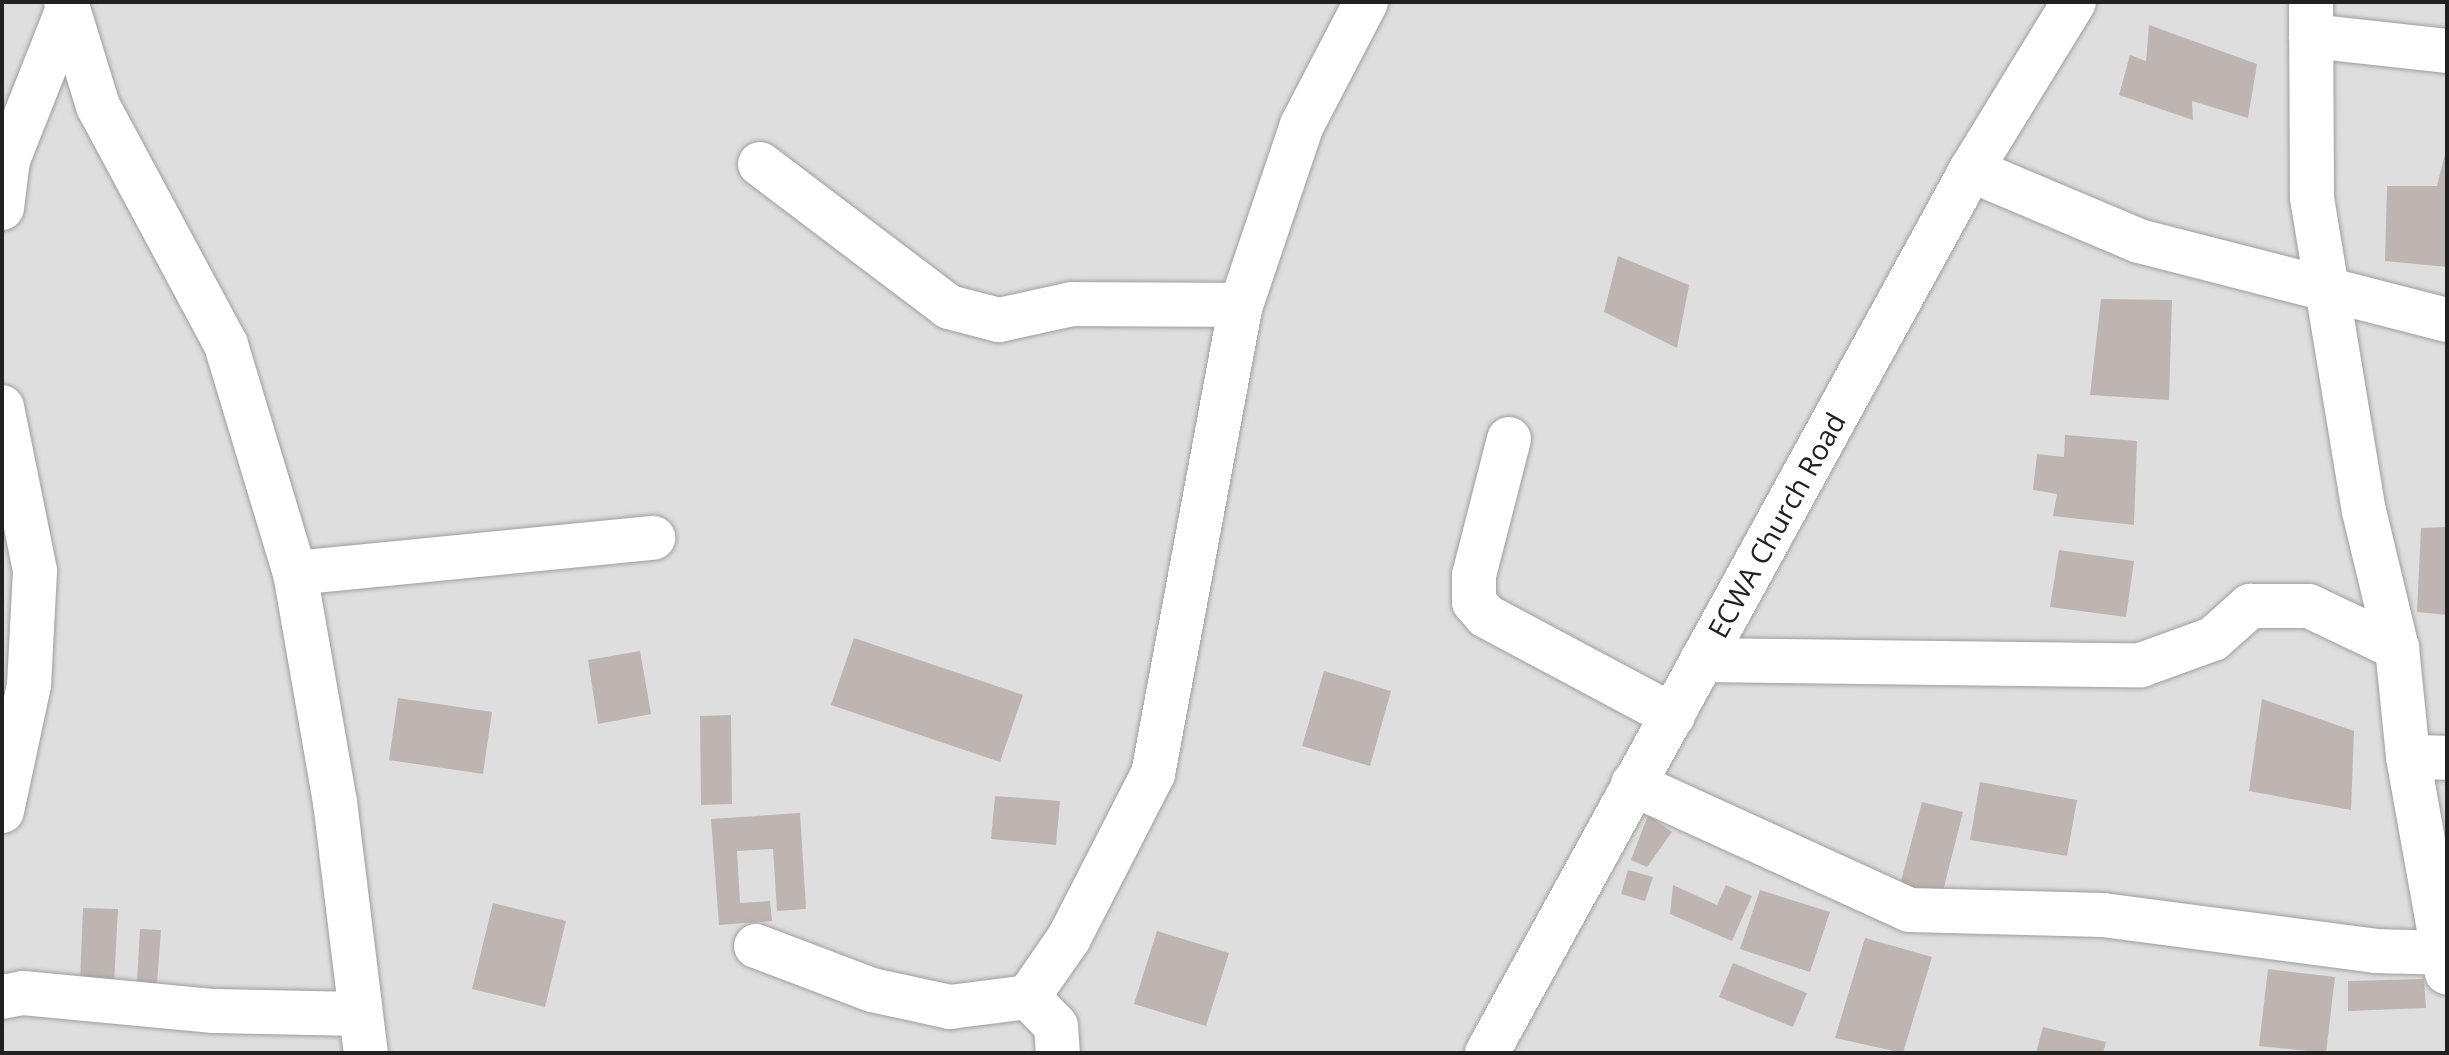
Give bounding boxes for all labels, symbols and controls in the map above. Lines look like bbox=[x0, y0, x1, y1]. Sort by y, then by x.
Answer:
street label: ECWA Church Road bbox=[1700, 407, 1852, 643]

